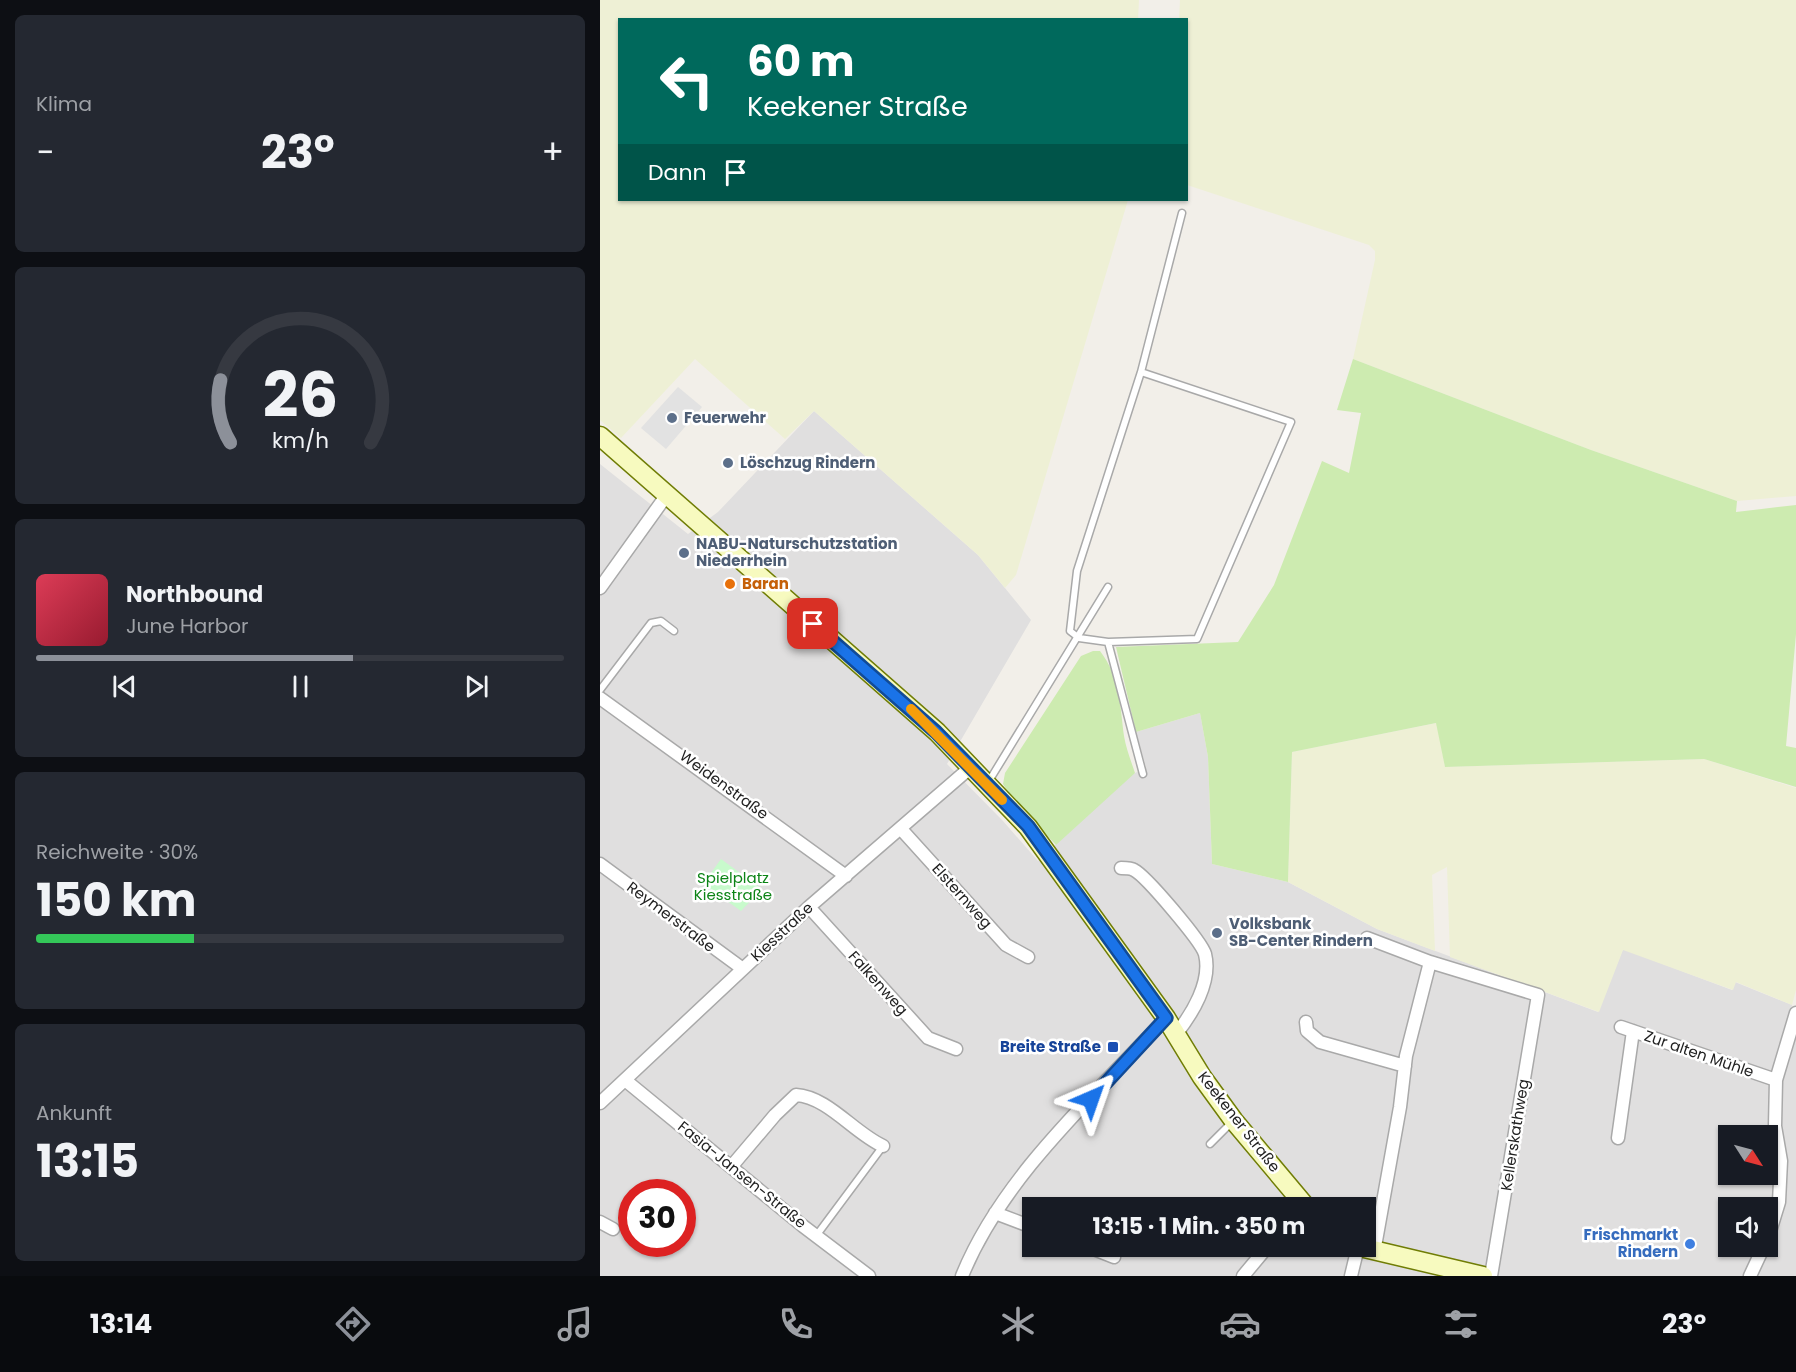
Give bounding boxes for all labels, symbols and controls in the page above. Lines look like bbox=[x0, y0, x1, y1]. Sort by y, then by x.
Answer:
text: 60 m bbox=[747, 32, 855, 91]
icon: left bbox=[648, 42, 726, 120]
text: Keekener Straße bbox=[747, 88, 968, 125]
text: Klima bbox=[36, 90, 92, 118]
text: 23° bbox=[261, 121, 335, 184]
text: − bbox=[36, 129, 54, 176]
text: + bbox=[541, 129, 564, 176]
icon: arrive bbox=[719, 156, 752, 189]
text: Dann bbox=[648, 157, 707, 188]
text: 26 bbox=[262, 351, 338, 439]
place label: Feuerwehr bbox=[684, 407, 767, 428]
marker: Feuerwehr bbox=[665, 411, 679, 425]
text: km/h bbox=[271, 425, 329, 456]
place label: Löschzug Rindern bbox=[740, 452, 875, 473]
marker: Löschzug Rindern bbox=[721, 456, 735, 470]
place label: NABU-Naturschutzstation Niederrhein bbox=[696, 533, 898, 571]
marker: NABU-Naturschutzstation Niederrhein bbox=[677, 546, 691, 560]
place label: Baran bbox=[742, 573, 789, 594]
marker: Baran bbox=[723, 577, 737, 591]
text: Northbound bbox=[126, 579, 263, 610]
pin bbox=[787, 598, 838, 649]
icon: arrive bbox=[796, 607, 829, 640]
text: June Harbor bbox=[126, 612, 249, 640]
icon: previous bbox=[108, 670, 141, 703]
icon: pause bbox=[284, 670, 317, 703]
icon: next bbox=[460, 670, 493, 703]
street label: Weidenstraße bbox=[676, 745, 773, 824]
text: Reichweite · 30% bbox=[36, 838, 198, 866]
street label: Elsternweg bbox=[927, 859, 997, 933]
park label: Spielplatz Kiesstraße bbox=[694, 867, 772, 905]
text: 150 km bbox=[36, 869, 197, 932]
street label: Reymerstraße bbox=[623, 876, 720, 957]
street label: Kiesstraße bbox=[746, 897, 817, 966]
place label: Volksbank SB-Center Rindern bbox=[1229, 913, 1373, 951]
marker: Volksbank SB-Center Rindern bbox=[1210, 926, 1224, 940]
street label: Falkenweg bbox=[844, 946, 913, 1019]
street label: Zur alten Mühle bbox=[1642, 1025, 1757, 1082]
place label: Breite Straße bbox=[1000, 1036, 1101, 1057]
marker: Breite Straße bbox=[1106, 1040, 1120, 1054]
position arrow bbox=[1059, 1067, 1123, 1131]
street label: Keekener Straße bbox=[1193, 1067, 1285, 1176]
street label: Kellerskathweg bbox=[1495, 1077, 1534, 1192]
text: Ankunft bbox=[36, 1099, 112, 1127]
street label: Fasia-Jansen-Straße bbox=[674, 1116, 811, 1233]
north arrow bbox=[1718, 1125, 1778, 1185]
map controls bbox=[1718, 1125, 1778, 1257]
text: 13:15 bbox=[36, 1130, 139, 1193]
speed limit sign: 30 bbox=[618, 1179, 696, 1257]
button: sound bbox=[1718, 1197, 1778, 1257]
text: 13:15 · 1 Min. · 350 m bbox=[1093, 1211, 1305, 1242]
place label: Frischmarkt Rindern bbox=[1584, 1224, 1678, 1262]
marker: Frischmarkt Rindern bbox=[1683, 1237, 1697, 1251]
icon: directions bbox=[332, 1303, 374, 1345]
icon: music bbox=[554, 1303, 596, 1345]
icon: phone bbox=[775, 1303, 817, 1345]
icon: climate bbox=[997, 1303, 1039, 1345]
icon: car bbox=[1219, 1303, 1261, 1345]
icon: filters bbox=[1440, 1303, 1482, 1345]
text: 13:14 bbox=[90, 1305, 152, 1342]
text: 23° bbox=[1662, 1305, 1706, 1342]

